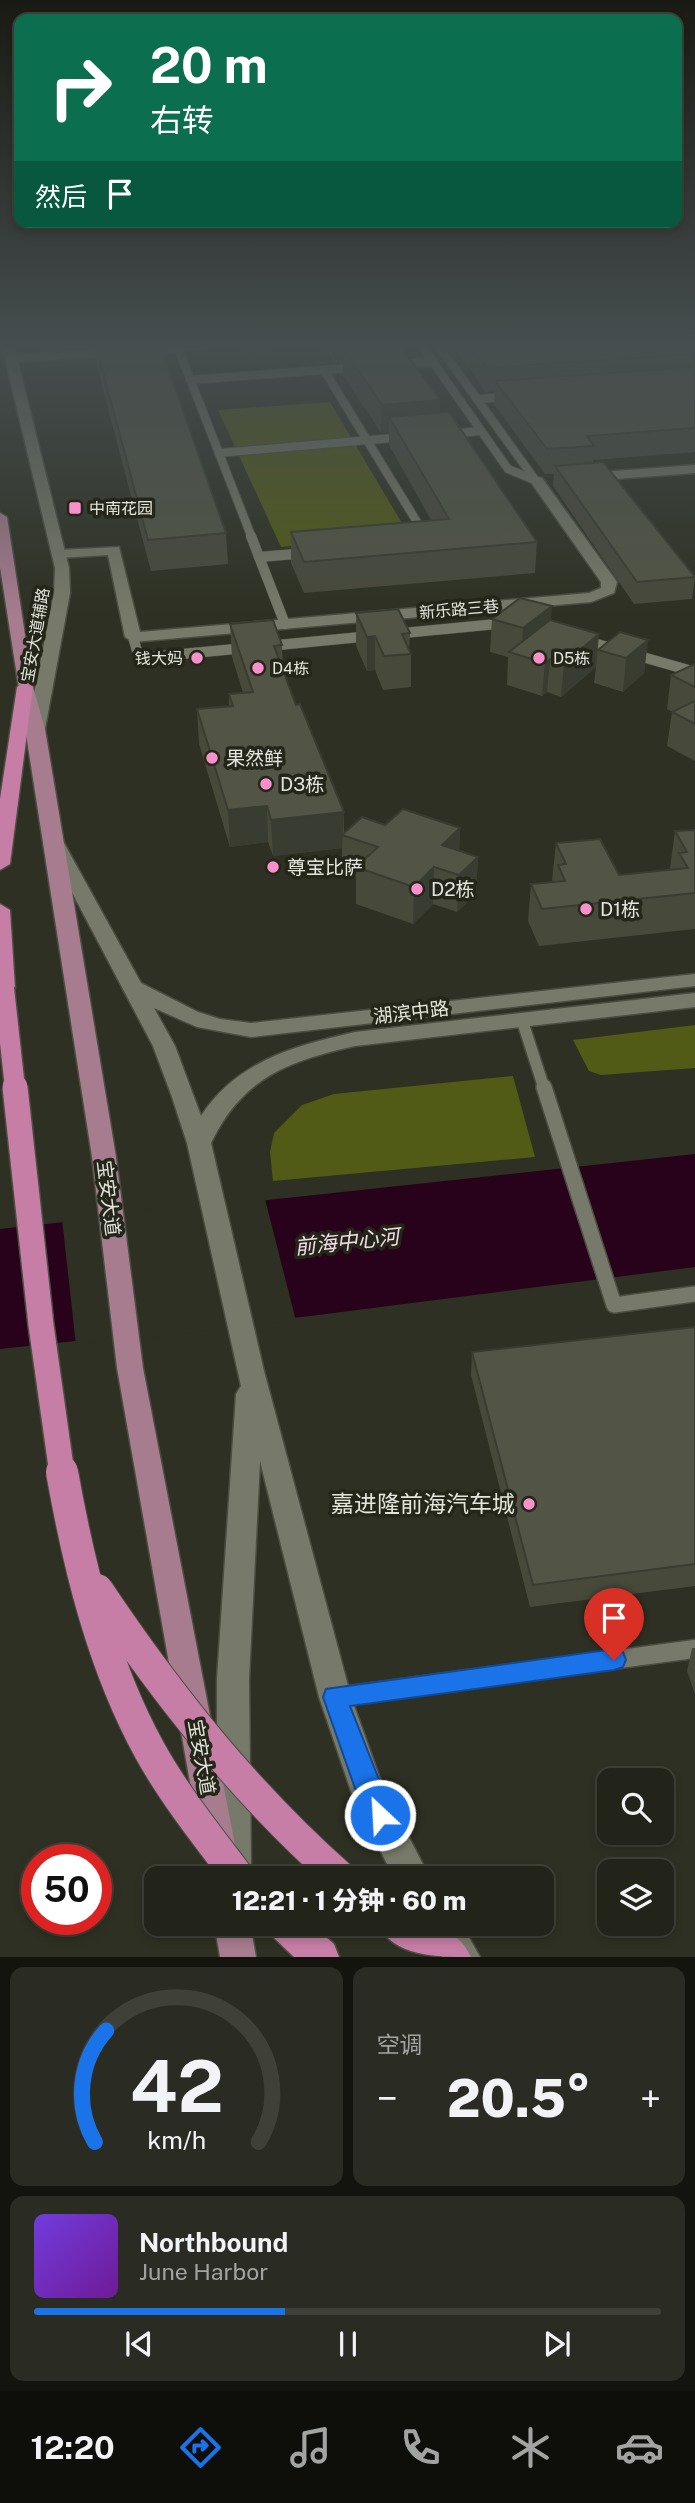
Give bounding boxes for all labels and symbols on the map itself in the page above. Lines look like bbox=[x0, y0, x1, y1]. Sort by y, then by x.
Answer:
place label: 中南花园 bbox=[89, 499, 153, 518]
marker: 中南花园 bbox=[67, 500, 83, 516]
street label: 宝安大道辅路 bbox=[18, 586, 53, 684]
street label: 新乐路三巷 bbox=[418, 597, 500, 622]
place label: 钱大妈 bbox=[135, 649, 183, 668]
place label: D5栋 bbox=[553, 649, 590, 668]
marker: 钱大妈 bbox=[189, 650, 205, 666]
marker: D5栋 bbox=[531, 650, 547, 666]
place label: D4栋 bbox=[272, 659, 309, 678]
marker: D4栋 bbox=[250, 660, 266, 676]
place label: 果然鲜 bbox=[226, 747, 283, 769]
marker: 果然鲜 bbox=[204, 750, 220, 766]
place label: D3栋 bbox=[280, 773, 324, 795]
marker: D3栋 bbox=[258, 776, 274, 792]
place label: 尊宝比萨 bbox=[287, 856, 363, 878]
marker: 尊宝比萨 bbox=[265, 859, 281, 875]
place label: D2栋 bbox=[431, 878, 475, 900]
marker: D2栋 bbox=[409, 881, 425, 897]
place label: D1栋 bbox=[600, 898, 640, 920]
marker: D1栋 bbox=[578, 901, 594, 917]
street label: 湖滨中路 bbox=[372, 996, 450, 1028]
street label: 宝安大道 bbox=[93, 1159, 125, 1237]
water label: 前海中心河 bbox=[293, 1223, 404, 1259]
place label: 嘉进隆前海汽车城 bbox=[331, 1490, 515, 1517]
marker: 嘉进隆前海汽车城 bbox=[521, 1496, 537, 1512]
pin bbox=[584, 1588, 644, 1660]
street label: 宝安大道 bbox=[185, 1718, 219, 1796]
position arrow bbox=[343, 1778, 417, 1852]
speed limit sign: 50 bbox=[21, 1844, 112, 1935]

